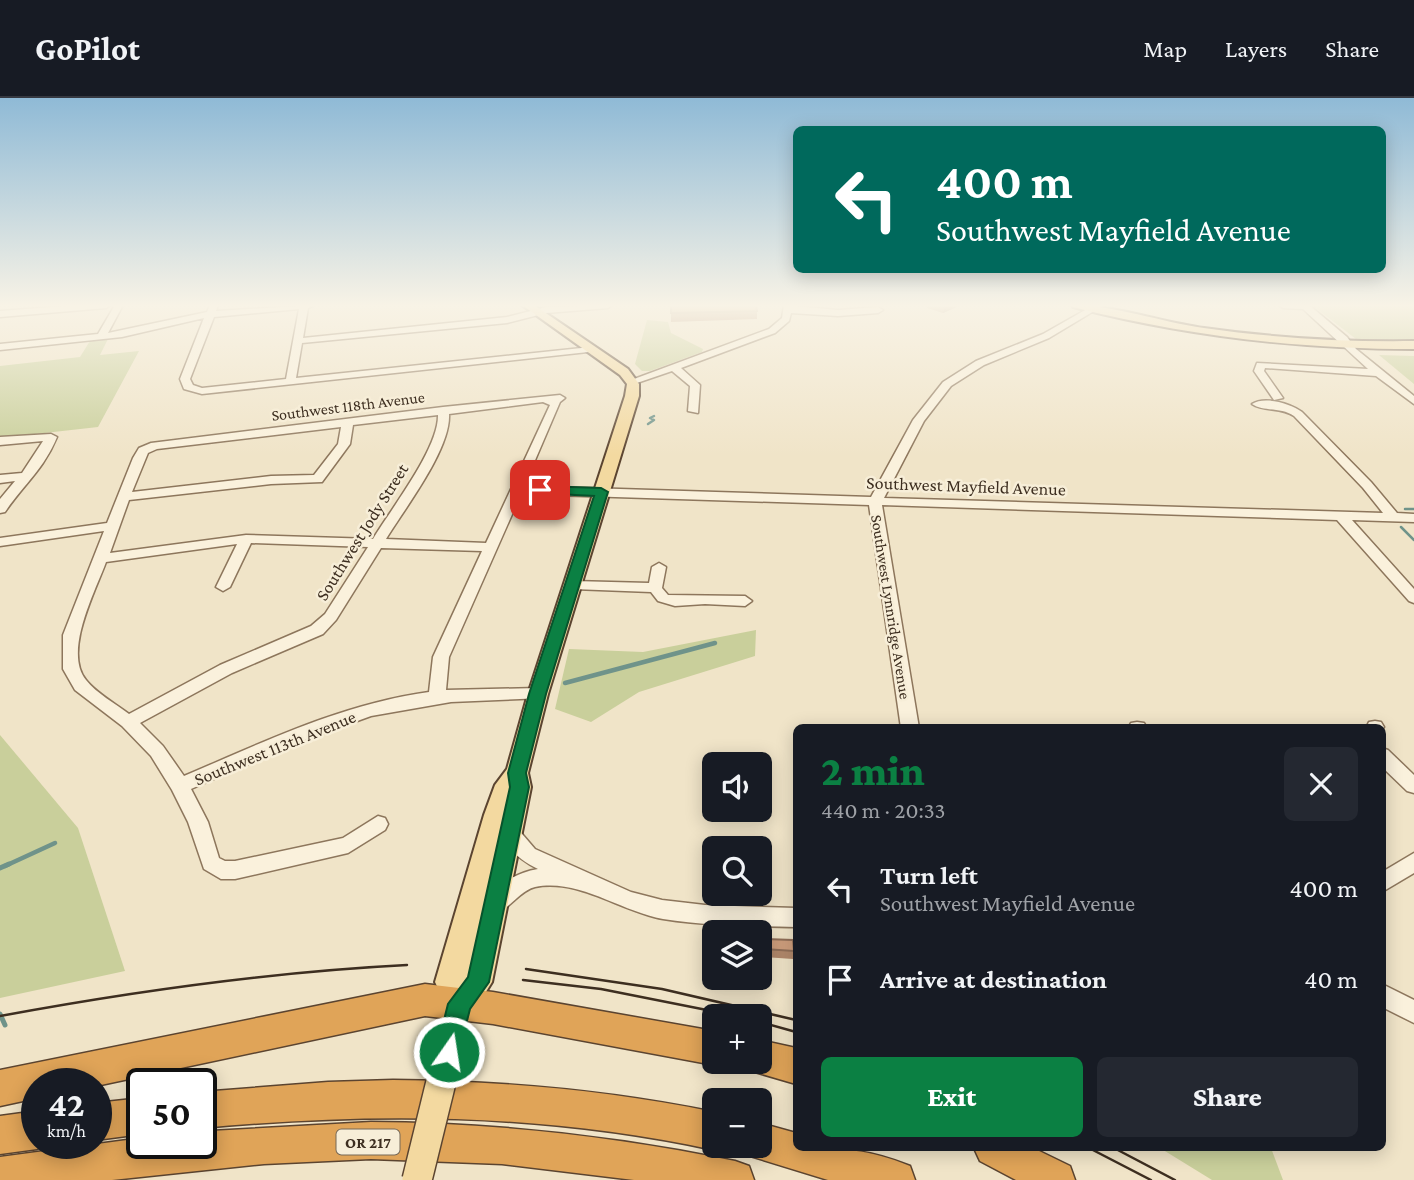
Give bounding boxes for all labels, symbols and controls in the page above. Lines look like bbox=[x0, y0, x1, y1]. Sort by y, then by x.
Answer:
text: GoPilot bbox=[35, 30, 140, 67]
text: Map bbox=[1143, 35, 1187, 62]
text: Layers bbox=[1225, 35, 1287, 62]
text: Share bbox=[1325, 35, 1379, 62]
icon: left bbox=[821, 154, 912, 245]
text: 400 m bbox=[936, 154, 1073, 209]
text: Southwest Mayfield Avenue bbox=[936, 212, 1291, 248]
street label: Southwest 118th Avenue bbox=[270, 388, 426, 424]
street label: Southwest Jody Street bbox=[312, 459, 413, 604]
pin bbox=[510, 460, 570, 520]
icon: arrive bbox=[521, 471, 559, 509]
street label: Southwest Mayfield Avenue bbox=[866, 473, 1066, 499]
street label: Southwest Lynnridge Avenue bbox=[867, 514, 914, 700]
street label: Southwest 113th Avenue bbox=[191, 706, 359, 790]
text: 2 min bbox=[821, 747, 925, 794]
button: close bbox=[1284, 747, 1358, 821]
map controls bbox=[702, 752, 772, 1158]
button: sound bbox=[702, 752, 772, 822]
text: 440 m · 20:33 bbox=[821, 797, 945, 823]
button: search bbox=[702, 836, 772, 906]
text: Turn left bbox=[880, 861, 978, 890]
icon: left bbox=[821, 870, 859, 908]
text: 400 m bbox=[1290, 874, 1358, 903]
text: Southwest Mayfield Avenue bbox=[880, 890, 1135, 916]
button: layers bbox=[702, 920, 772, 990]
icon: arrive bbox=[821, 961, 859, 999]
text: Arrive at destination bbox=[880, 965, 1107, 994]
text: 40 m bbox=[1304, 965, 1358, 994]
button: + bbox=[702, 1004, 772, 1074]
position arrow bbox=[412, 1015, 486, 1089]
button: Exit bbox=[821, 1057, 1083, 1137]
button: Share bbox=[1097, 1057, 1358, 1137]
speed limit sign: 50 bbox=[126, 1068, 217, 1159]
text: 42 bbox=[48, 1085, 85, 1124]
button: − bbox=[702, 1088, 772, 1158]
text: km/h bbox=[47, 1121, 86, 1141]
road number: OR 217 bbox=[336, 1130, 400, 1154]

